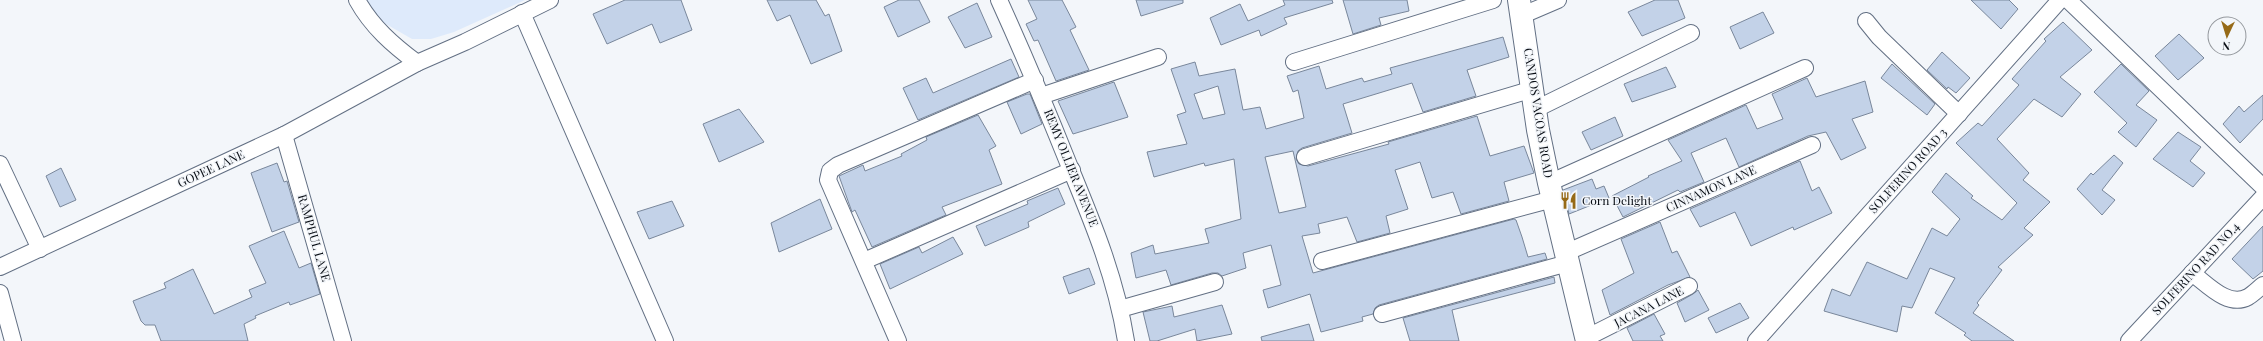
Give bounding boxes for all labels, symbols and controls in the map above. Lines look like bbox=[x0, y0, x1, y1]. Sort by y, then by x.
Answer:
north arrow bbox=[2207, 16, 2247, 56]
text: N bbox=[2222, 39, 2231, 54]
street label: CANDOS VACOAS ROAD bbox=[1521, 47, 1557, 179]
street label: REMY OLLIER AVENUE bbox=[1041, 106, 1103, 229]
street label: SOLFERINO ROAD 3 bbox=[1865, 124, 1950, 216]
street label: GOPEE LANE bbox=[175, 146, 247, 191]
street label: CINNAMON LANE bbox=[1663, 161, 1758, 215]
restaurant icon: Corn Delight bbox=[1559, 191, 1579, 211]
street label: RAMPHUL LANE bbox=[295, 192, 335, 283]
place label: Corn Delight bbox=[1582, 192, 1652, 208]
street label: SOLFERINO RAD NO.4 bbox=[2148, 218, 2243, 318]
street label: JACANA LANE bbox=[1610, 282, 1686, 331]

